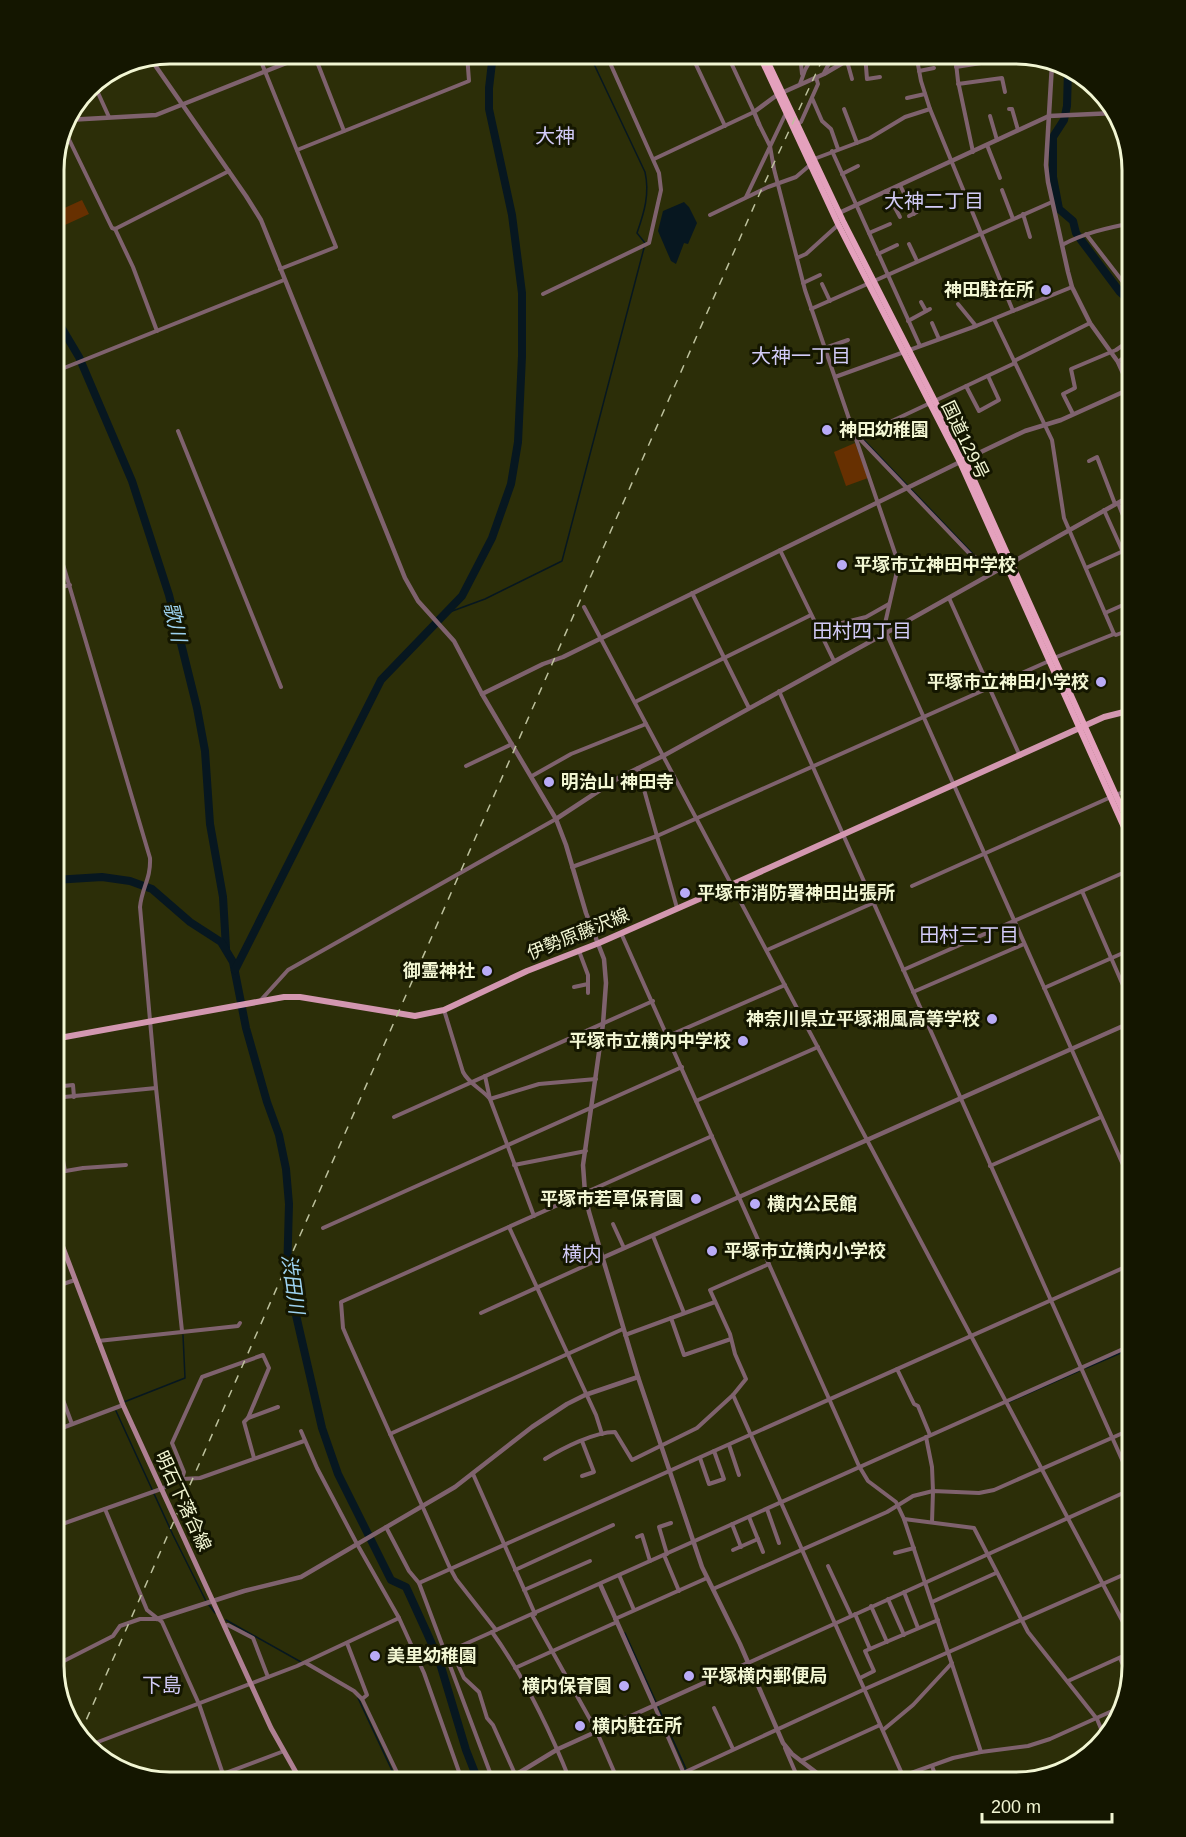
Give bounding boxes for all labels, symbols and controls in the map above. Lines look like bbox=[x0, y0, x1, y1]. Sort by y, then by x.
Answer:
district label: 大神 bbox=[535, 125, 575, 147]
district label: 大神二丁目 bbox=[884, 190, 984, 212]
place label: 神田駐在所 bbox=[944, 280, 1034, 300]
marker: 神田駐在所 bbox=[1039, 283, 1053, 297]
district label: 大神一丁目 bbox=[751, 345, 851, 367]
street label: 国道129号 bbox=[938, 398, 992, 482]
place label: 神田幼稚園 bbox=[839, 420, 929, 440]
marker: 神田幼稚園 bbox=[820, 423, 834, 437]
place label: 平塚市立神田中学校 bbox=[854, 555, 1016, 575]
marker: 平塚市立神田中学校 bbox=[835, 558, 849, 572]
water label: 歌川 bbox=[160, 600, 191, 646]
district label: 田村四丁目 bbox=[812, 620, 912, 642]
place label: 平塚市立神田小学校 bbox=[927, 672, 1089, 692]
marker: 平塚市立神田小学校 bbox=[1094, 675, 1108, 689]
place label: 明治山 神田寺 bbox=[561, 772, 674, 792]
marker: 明治山 神田寺 bbox=[542, 775, 556, 789]
place label: 平塚市消防署神田出張所 bbox=[697, 883, 895, 903]
marker: 平塚市消防署神田出張所 bbox=[678, 886, 692, 900]
street label: 伊勢原藤沢線 bbox=[524, 904, 632, 964]
district label: 田村三丁目 bbox=[919, 924, 1019, 946]
place label: 御霊神社 bbox=[402, 961, 475, 981]
marker: 御霊神社 bbox=[480, 964, 494, 978]
place label: 神奈川県立平塚湘風高等学校 bbox=[746, 1009, 980, 1029]
marker: 神奈川県立平塚湘風高等学校 bbox=[985, 1012, 999, 1026]
place label: 平塚市立横内中学校 bbox=[569, 1031, 731, 1051]
marker: 平塚市立横内中学校 bbox=[736, 1034, 750, 1048]
place label: 平塚市若草保育園 bbox=[540, 1189, 684, 1209]
marker: 平塚市若草保育園 bbox=[689, 1192, 703, 1206]
place label: 横内公民館 bbox=[767, 1194, 857, 1214]
marker: 横内公民館 bbox=[748, 1197, 762, 1211]
place label: 平塚市立横内小学校 bbox=[724, 1241, 886, 1261]
district label: 横内 bbox=[562, 1243, 602, 1265]
marker: 平塚市立横内小学校 bbox=[705, 1244, 719, 1258]
water label: 渋田川 bbox=[278, 1253, 308, 1317]
street label: 明石下落合線 bbox=[151, 1448, 215, 1554]
place label: 美里幼稚園 bbox=[387, 1646, 477, 1666]
marker: 美里幼稚園 bbox=[368, 1649, 382, 1663]
place label: 平塚横内郵便局 bbox=[701, 1666, 827, 1686]
marker: 平塚横内郵便局 bbox=[682, 1669, 696, 1683]
district label: 下島 bbox=[142, 1674, 182, 1696]
place label: 横内保育園 bbox=[522, 1676, 612, 1696]
marker: 横内保育園 bbox=[617, 1679, 631, 1693]
place label: 横内駐在所 bbox=[592, 1716, 682, 1736]
marker: 横内駐在所 bbox=[573, 1719, 587, 1733]
scale bar bbox=[982, 1786, 1112, 1824]
text: 200 m bbox=[991, 1797, 1041, 1817]

